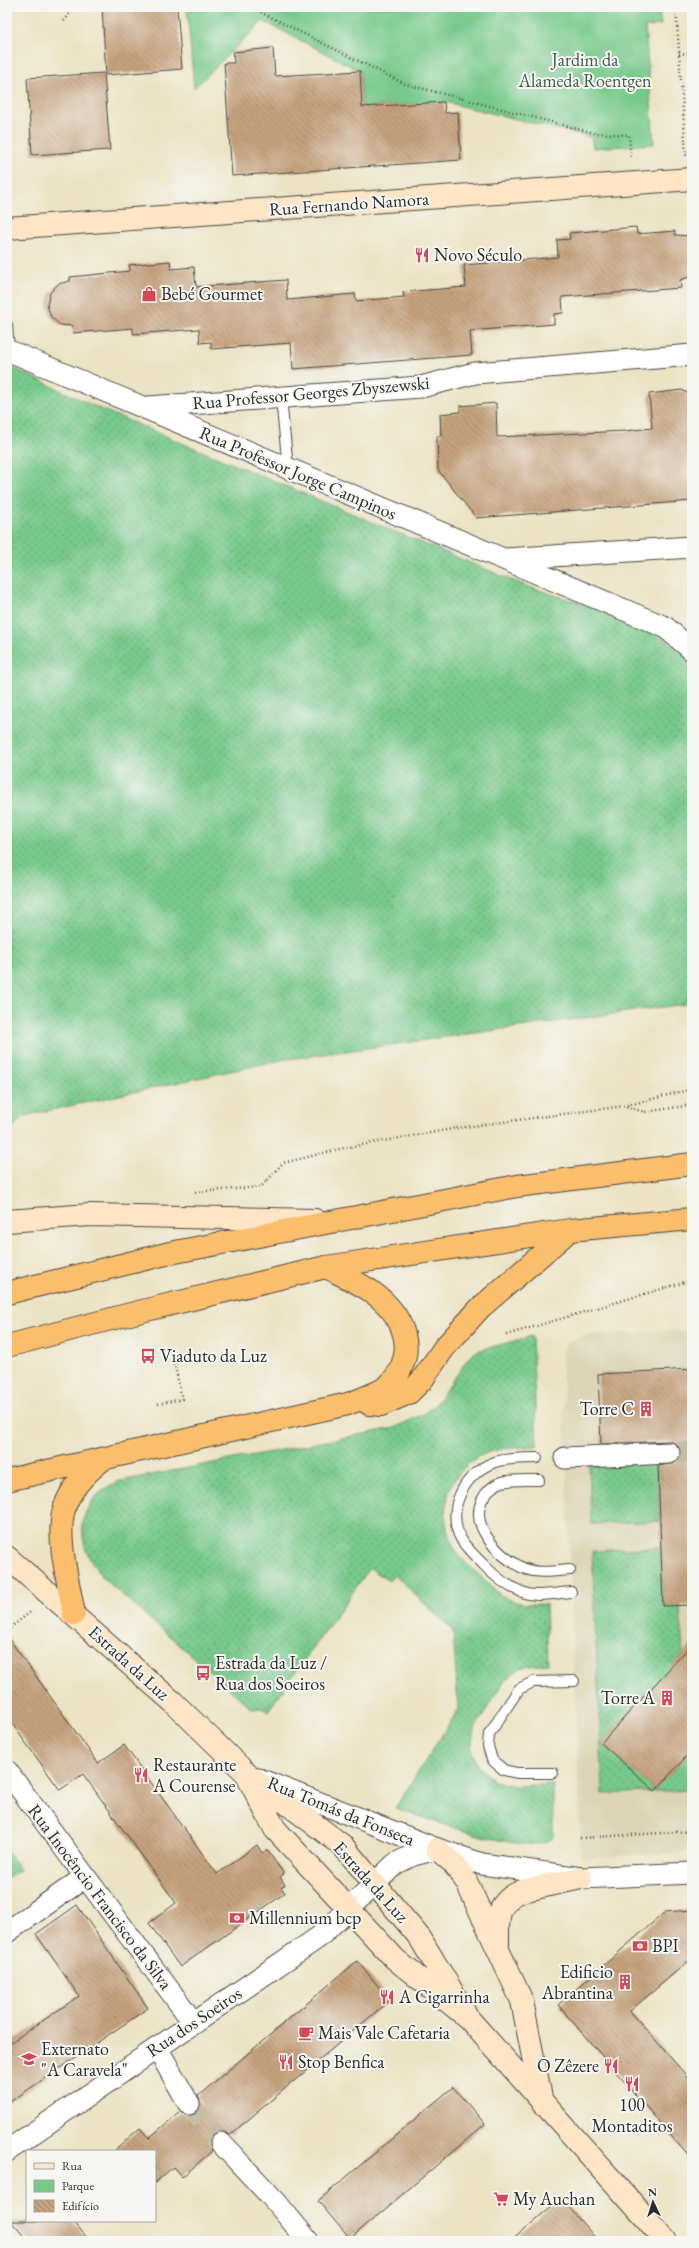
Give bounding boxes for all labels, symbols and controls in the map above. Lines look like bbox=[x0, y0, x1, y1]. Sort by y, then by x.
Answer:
park label: Jardim da Alameda Roentgen bbox=[518, 48, 652, 92]
street label: Rua Fernando Namora bbox=[268, 186, 430, 221]
place label: Novo Século bbox=[434, 243, 522, 266]
restaurant icon: Novo Século bbox=[413, 246, 431, 264]
place label: Bebé Gourmet bbox=[161, 282, 263, 305]
shop icon: Bebé Gourmet bbox=[140, 285, 158, 303]
street label: Rua Professor Georges Zbyszewski bbox=[192, 371, 431, 414]
street label: Rua Professor Jorge Campinos bbox=[196, 421, 400, 525]
place label: Viaduto da Luz bbox=[160, 1344, 267, 1367]
bus stop icon: Viaduto da Luz bbox=[139, 1347, 157, 1365]
place label: Torre C bbox=[579, 1397, 634, 1420]
building icon: Torre C bbox=[637, 1400, 655, 1418]
street label: Estrada da Luz bbox=[84, 1620, 175, 1705]
place label: Estrada da Luz / Rua dos Soeiros bbox=[215, 1651, 327, 1695]
bus stop icon: Estrada da Luz / Rua dos Soeiros bbox=[194, 1664, 212, 1682]
place label: Torre A bbox=[601, 1686, 656, 1709]
building icon: Torre A bbox=[658, 1689, 676, 1707]
place label: Restaurante A Courense bbox=[152, 1753, 236, 1797]
restaurant icon: Restaurante A Courense bbox=[132, 1766, 150, 1784]
street label: Rua Tomás da Fonseca bbox=[264, 1771, 419, 1851]
street label: Rua Inocêncio Francisco da Silva bbox=[23, 1799, 178, 1995]
street label: Estrada da Luz bbox=[329, 1836, 414, 1927]
place label: Millennium bcp bbox=[249, 1906, 361, 1929]
bank icon: Millennium bcp bbox=[228, 1909, 246, 1927]
place label: BPI bbox=[652, 1934, 679, 1957]
bank icon: BPI bbox=[631, 1937, 649, 1955]
place label: Edificio Abrantina bbox=[541, 1960, 614, 2004]
building icon: Edificio Abrantina bbox=[616, 1973, 634, 1991]
street label: Rua dos Soeiros bbox=[142, 1981, 246, 2062]
place label: A Cigarrinha bbox=[398, 1985, 490, 2008]
restaurant icon: A Cigarrinha bbox=[378, 1988, 396, 2006]
place label: Mais Vale Cafetaria bbox=[318, 2021, 451, 2044]
cafe icon: Mais Vale Cafetaria bbox=[297, 2024, 315, 2042]
place label: Externato "A Caravela" bbox=[41, 2037, 128, 2081]
school or university icon: Externato "A Caravela" bbox=[20, 2050, 38, 2068]
place label: Stop Benfica bbox=[298, 2050, 385, 2073]
restaurant icon: Stop Benfica bbox=[277, 2053, 295, 2071]
place label: O Zêzere bbox=[537, 2054, 599, 2077]
restaurant icon: O Zêzere bbox=[602, 2057, 620, 2075]
restaurant icon: 100 Montaditos bbox=[623, 2075, 641, 2093]
place label: 100 Montaditos bbox=[592, 2093, 673, 2137]
legend bbox=[26, 2150, 156, 2222]
text: Rua bbox=[62, 2158, 82, 2174]
text: Parque bbox=[62, 2178, 94, 2194]
north arrow bbox=[633, 2182, 673, 2222]
text: N bbox=[647, 2185, 657, 2199]
place label: My Auchan bbox=[513, 2187, 596, 2210]
supermarket icon: My Auchan bbox=[492, 2190, 510, 2208]
text: Edifício bbox=[62, 2198, 99, 2214]

